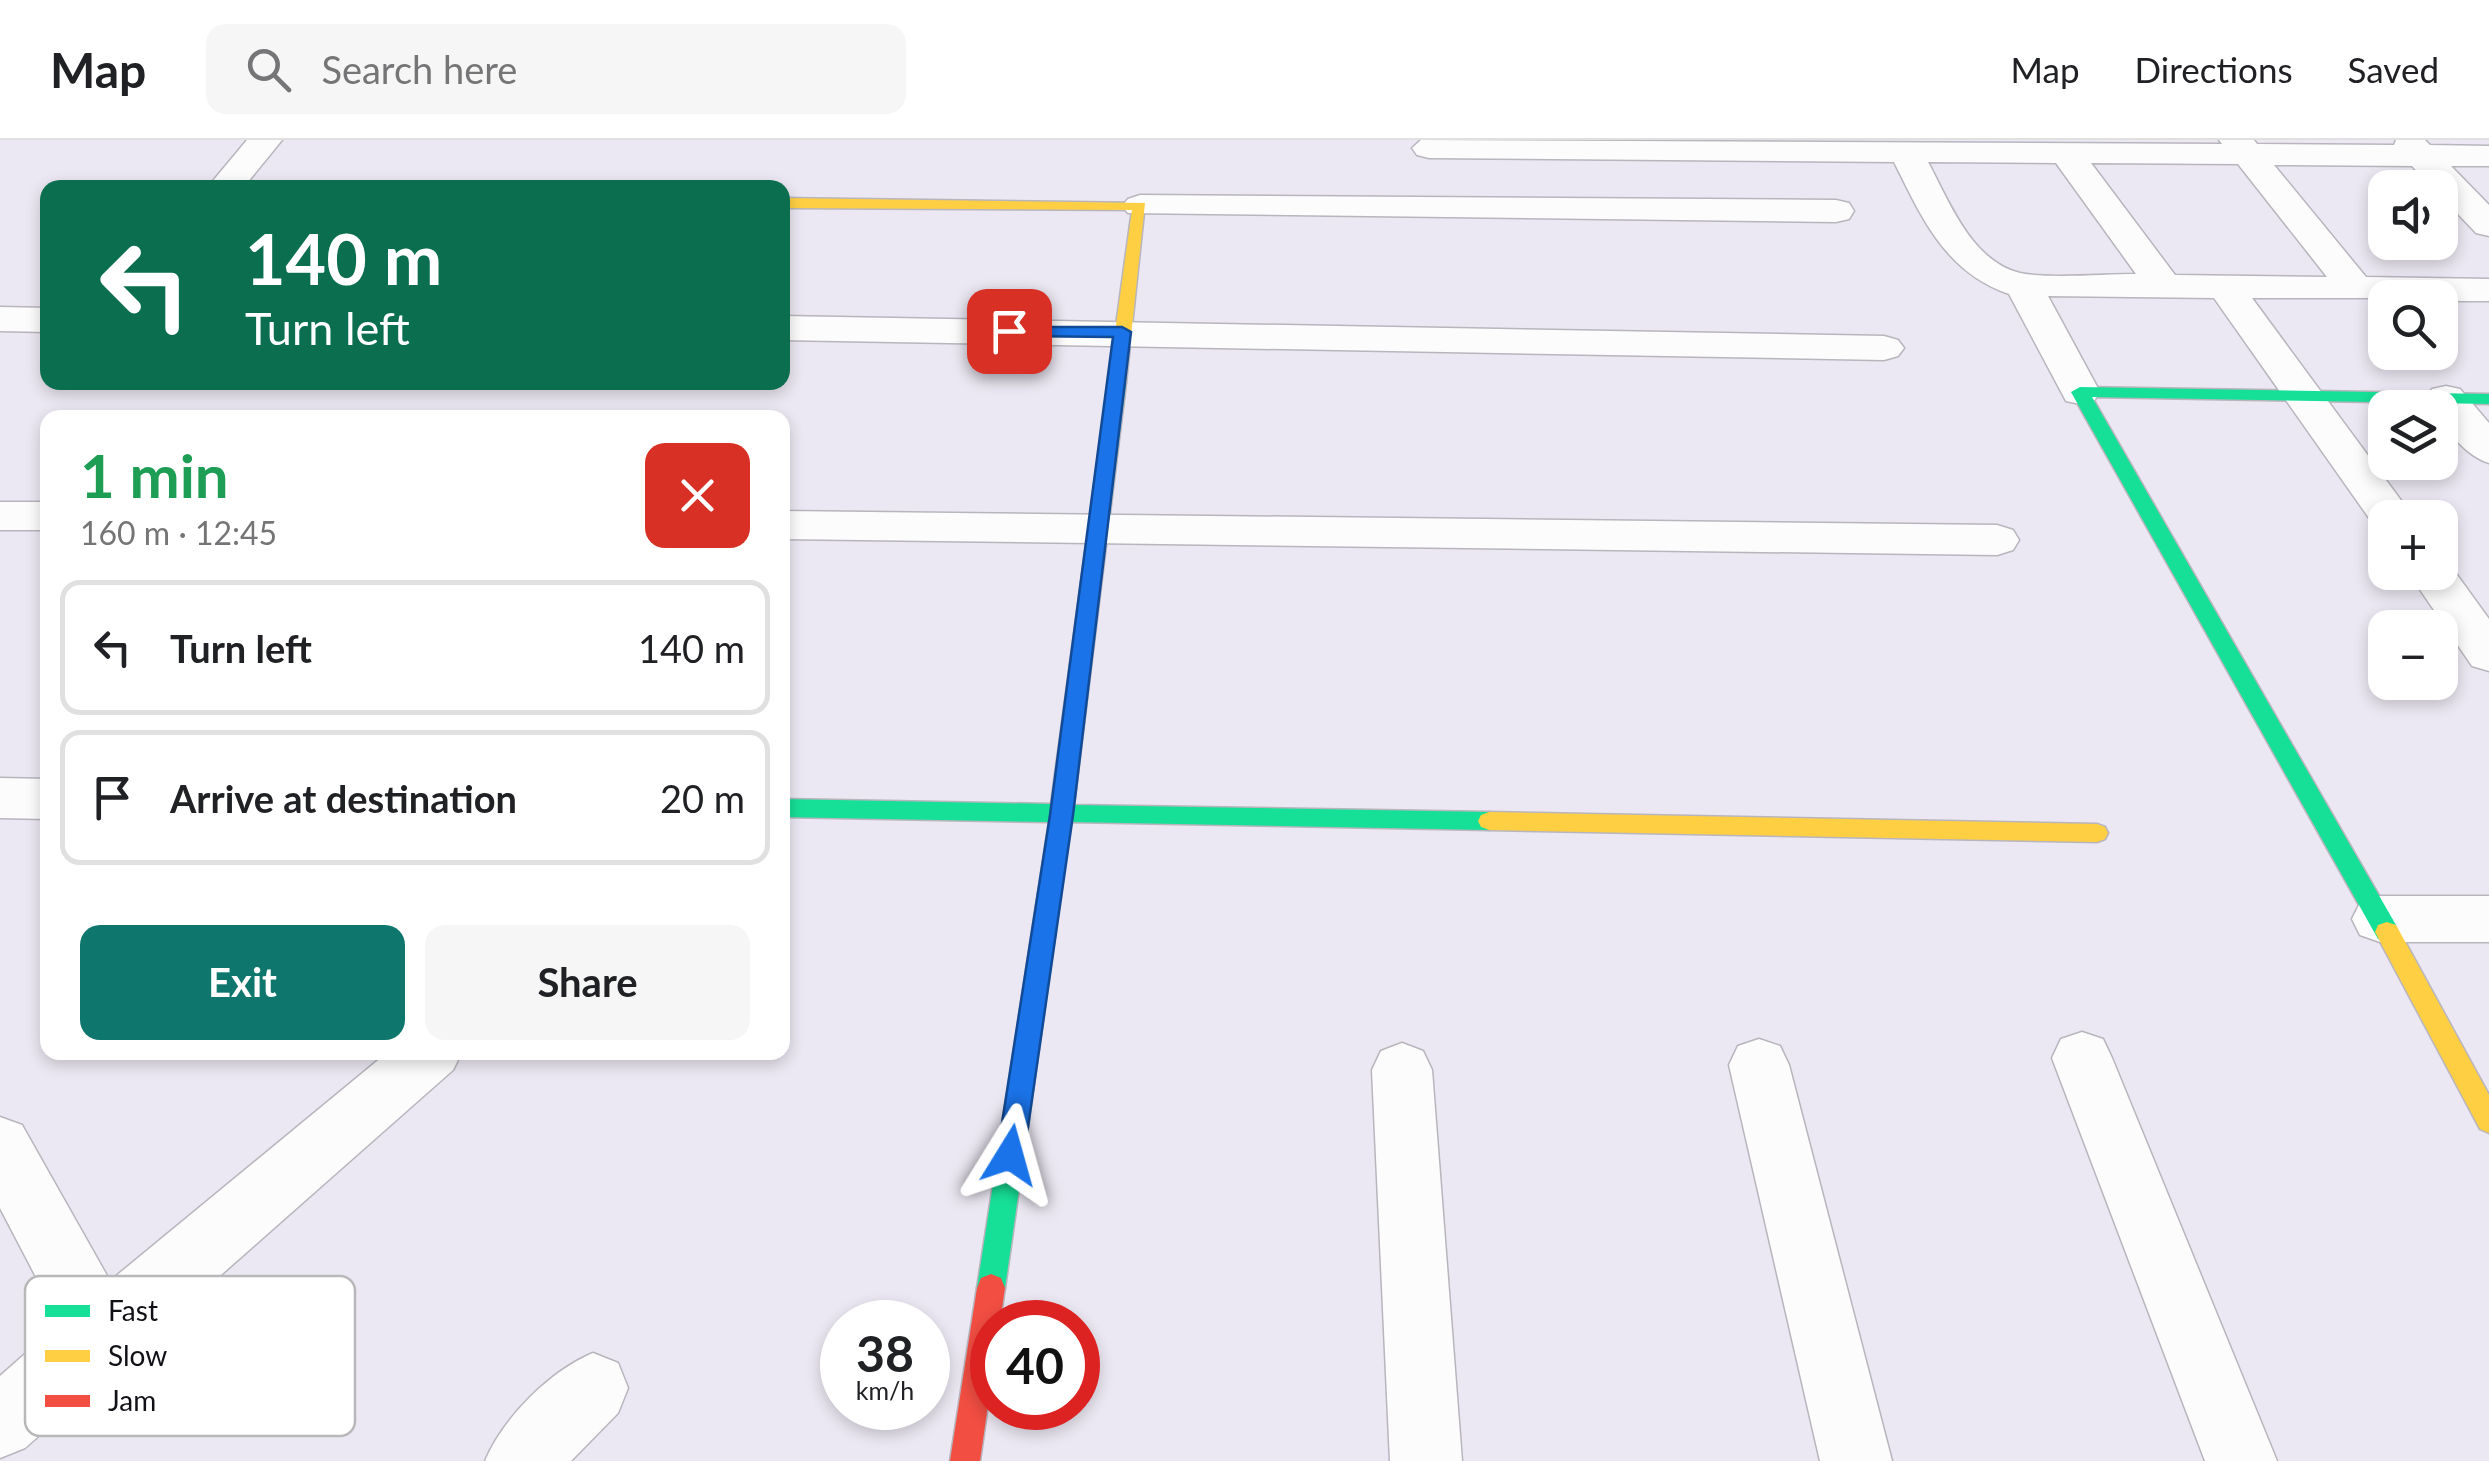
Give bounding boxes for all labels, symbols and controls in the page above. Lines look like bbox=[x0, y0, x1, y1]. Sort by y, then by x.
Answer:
search box bbox=[206, 24, 906, 114]
text: Map bbox=[50, 41, 146, 98]
icon: search bbox=[241, 42, 296, 97]
text: Search here bbox=[321, 46, 517, 92]
text: Map bbox=[2011, 48, 2080, 90]
text: Directions bbox=[2135, 48, 2293, 90]
text: Saved bbox=[2348, 48, 2439, 90]
map controls bbox=[2368, 170, 2458, 700]
button: sound bbox=[2368, 170, 2458, 260]
text: 140 m bbox=[245, 216, 442, 300]
icon: left bbox=[80, 220, 210, 350]
button: search bbox=[2368, 280, 2458, 370]
pin bbox=[967, 289, 1052, 374]
text: Turn left bbox=[245, 301, 410, 355]
icon: arrive bbox=[982, 304, 1037, 359]
button: layers bbox=[2368, 390, 2458, 480]
text: 1 min bbox=[80, 439, 229, 511]
button: close bbox=[645, 443, 750, 548]
button: + bbox=[2368, 500, 2458, 590]
text: 160 m · 12:45 bbox=[80, 513, 277, 552]
button: − bbox=[2368, 610, 2458, 700]
icon: left bbox=[85, 620, 140, 675]
text: Turn left bbox=[170, 625, 312, 671]
text: 140 m bbox=[638, 625, 745, 671]
icon: arrive bbox=[85, 770, 140, 825]
text: Arrive at destination bbox=[170, 775, 517, 821]
text: 20 m bbox=[660, 775, 745, 821]
button: Exit bbox=[80, 925, 405, 1040]
button: Share bbox=[425, 925, 750, 1040]
position arrow bbox=[958, 1103, 1062, 1207]
legend bbox=[25, 1276, 355, 1436]
text: Fast bbox=[108, 1293, 158, 1327]
speed limit sign: 40 bbox=[970, 1300, 1100, 1430]
text: 38 bbox=[856, 1323, 914, 1383]
text: Slow bbox=[108, 1338, 167, 1372]
text: km/h bbox=[856, 1375, 914, 1405]
text: Jam bbox=[108, 1383, 156, 1417]

